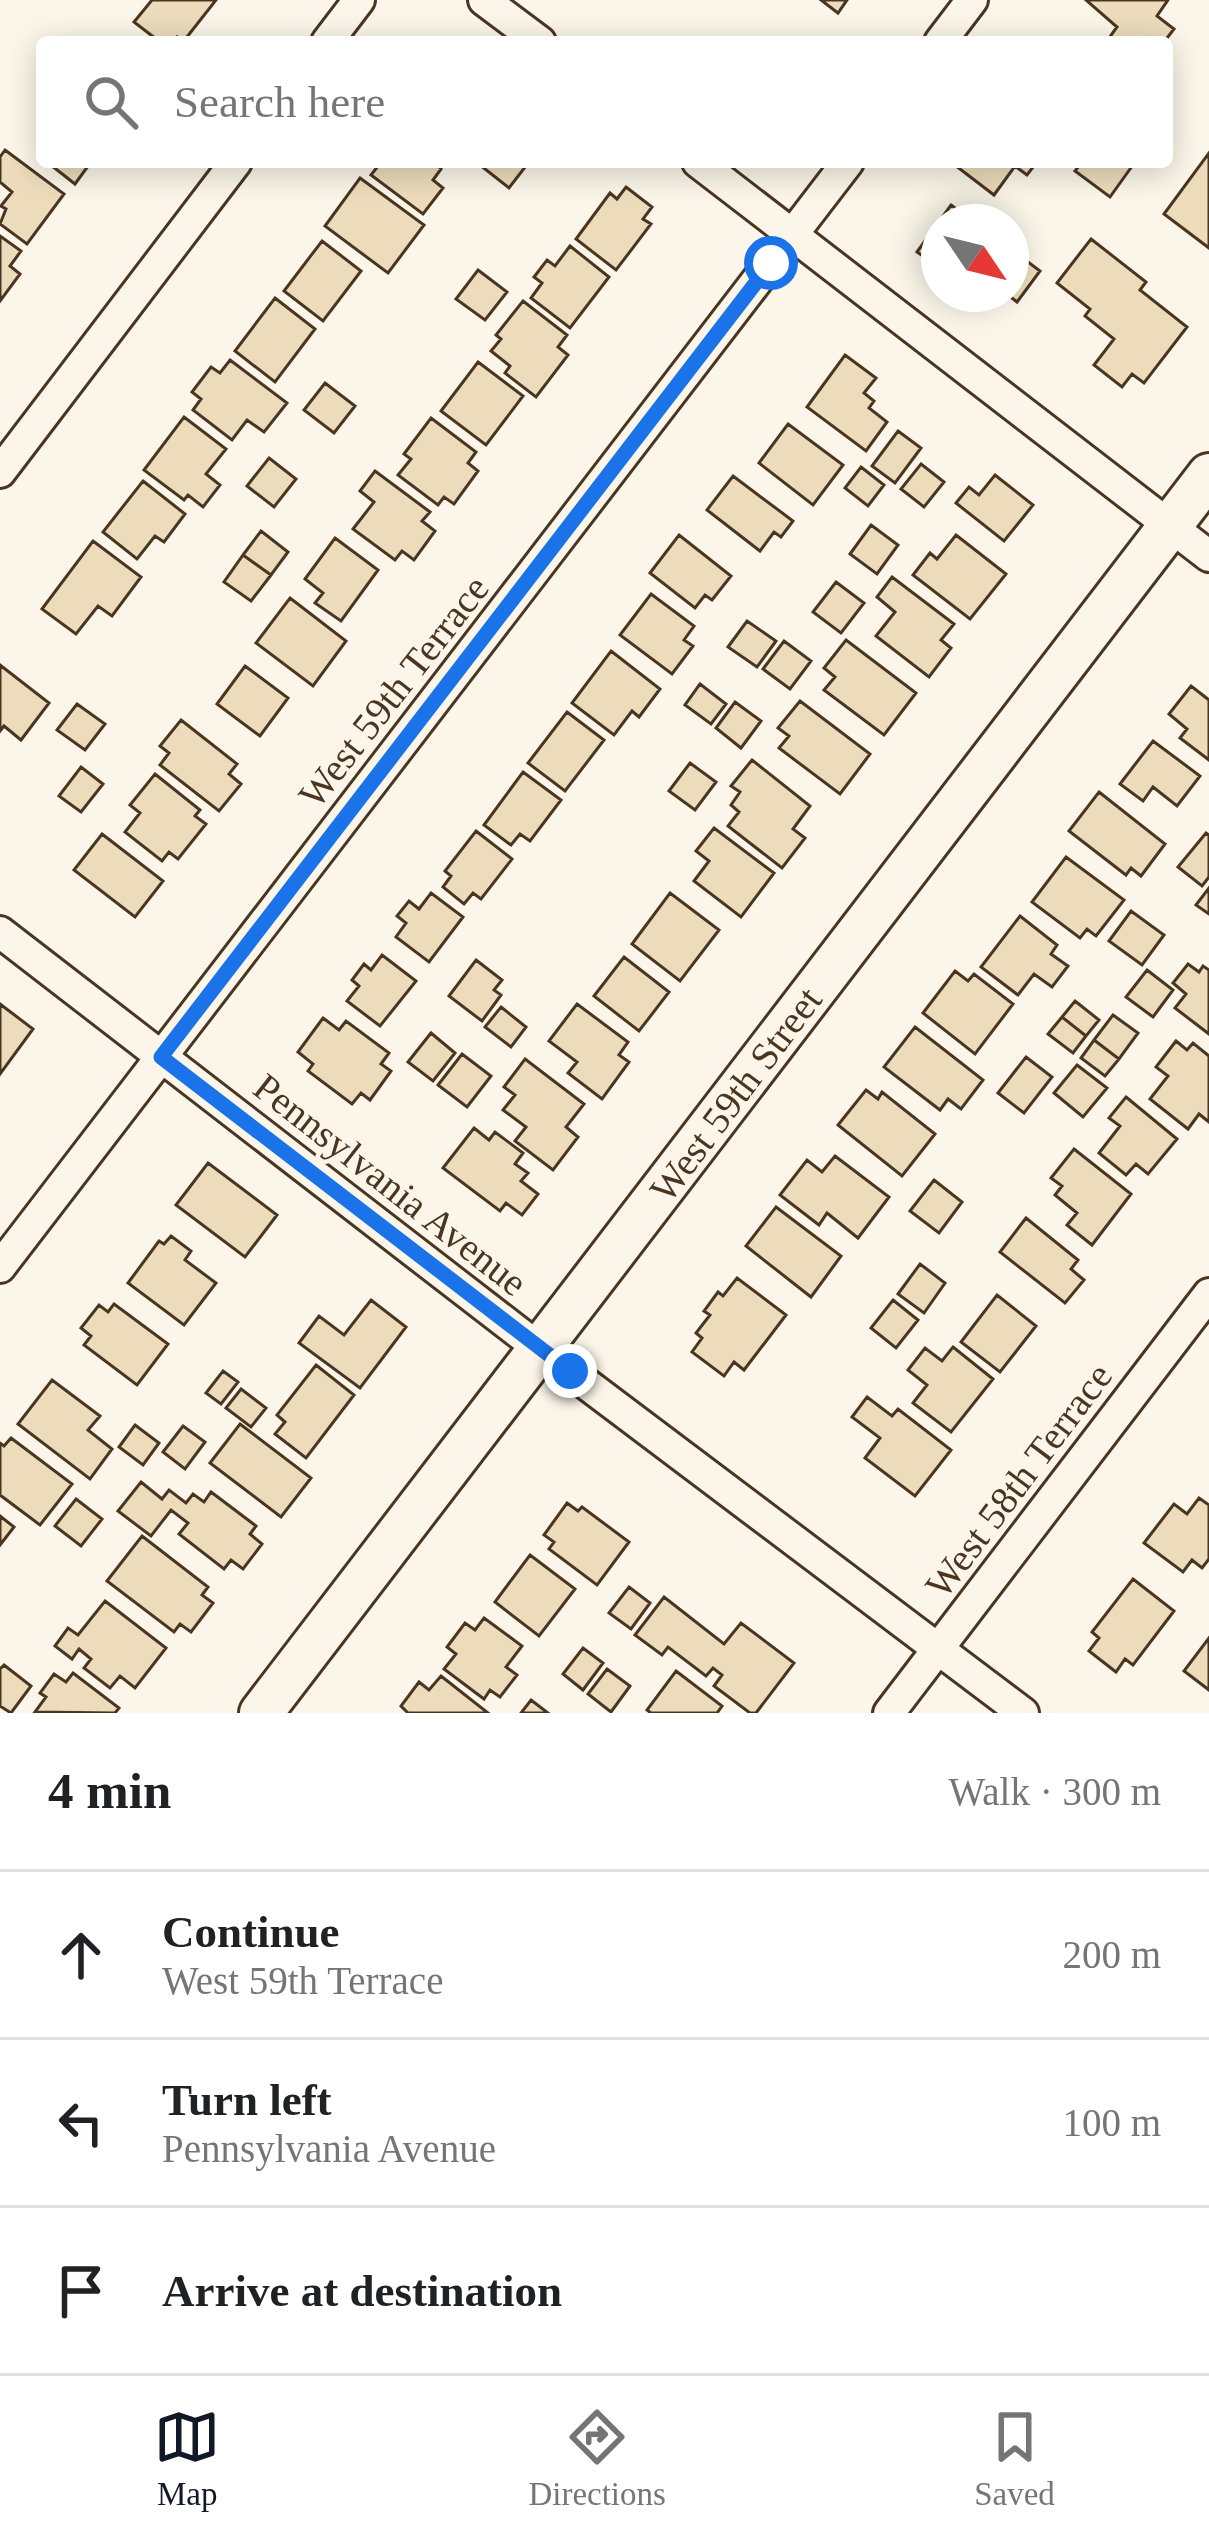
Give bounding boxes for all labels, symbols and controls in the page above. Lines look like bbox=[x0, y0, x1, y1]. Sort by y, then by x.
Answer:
search box bbox=[36, 36, 1173, 168]
icon: search bbox=[78, 69, 144, 135]
text: Search here bbox=[174, 77, 385, 127]
north arrow bbox=[921, 204, 1029, 312]
route start bbox=[744, 236, 798, 290]
street label: West 59th Terrace bbox=[290, 567, 497, 815]
street label: West 59th Street bbox=[641, 979, 830, 1210]
street label: Pennsylvania Avenue bbox=[245, 1065, 536, 1305]
route end bbox=[543, 1344, 597, 1398]
street label: West 58th Terrace bbox=[917, 1355, 1120, 1606]
text: 4 min bbox=[48, 1763, 171, 1819]
text: Walk · 300 m bbox=[949, 1770, 1161, 1813]
text: Continue bbox=[162, 1907, 340, 1957]
icon: ahead bbox=[48, 1922, 114, 1988]
text: 200 m bbox=[1062, 1933, 1161, 1976]
text: West 59th Terrace bbox=[162, 1959, 443, 2002]
text: Turn left bbox=[162, 2075, 332, 2125]
icon: left bbox=[48, 2090, 114, 2156]
text: 100 m bbox=[1062, 2101, 1161, 2144]
text: Pennsylvania Avenue bbox=[162, 2127, 496, 2170]
icon: arrive bbox=[48, 2258, 114, 2324]
text: Arrive at destination bbox=[162, 2266, 562, 2316]
tab: Map bbox=[154, 2404, 220, 2513]
tab: Directions bbox=[528, 2404, 666, 2513]
tab: Saved bbox=[974, 2404, 1055, 2513]

